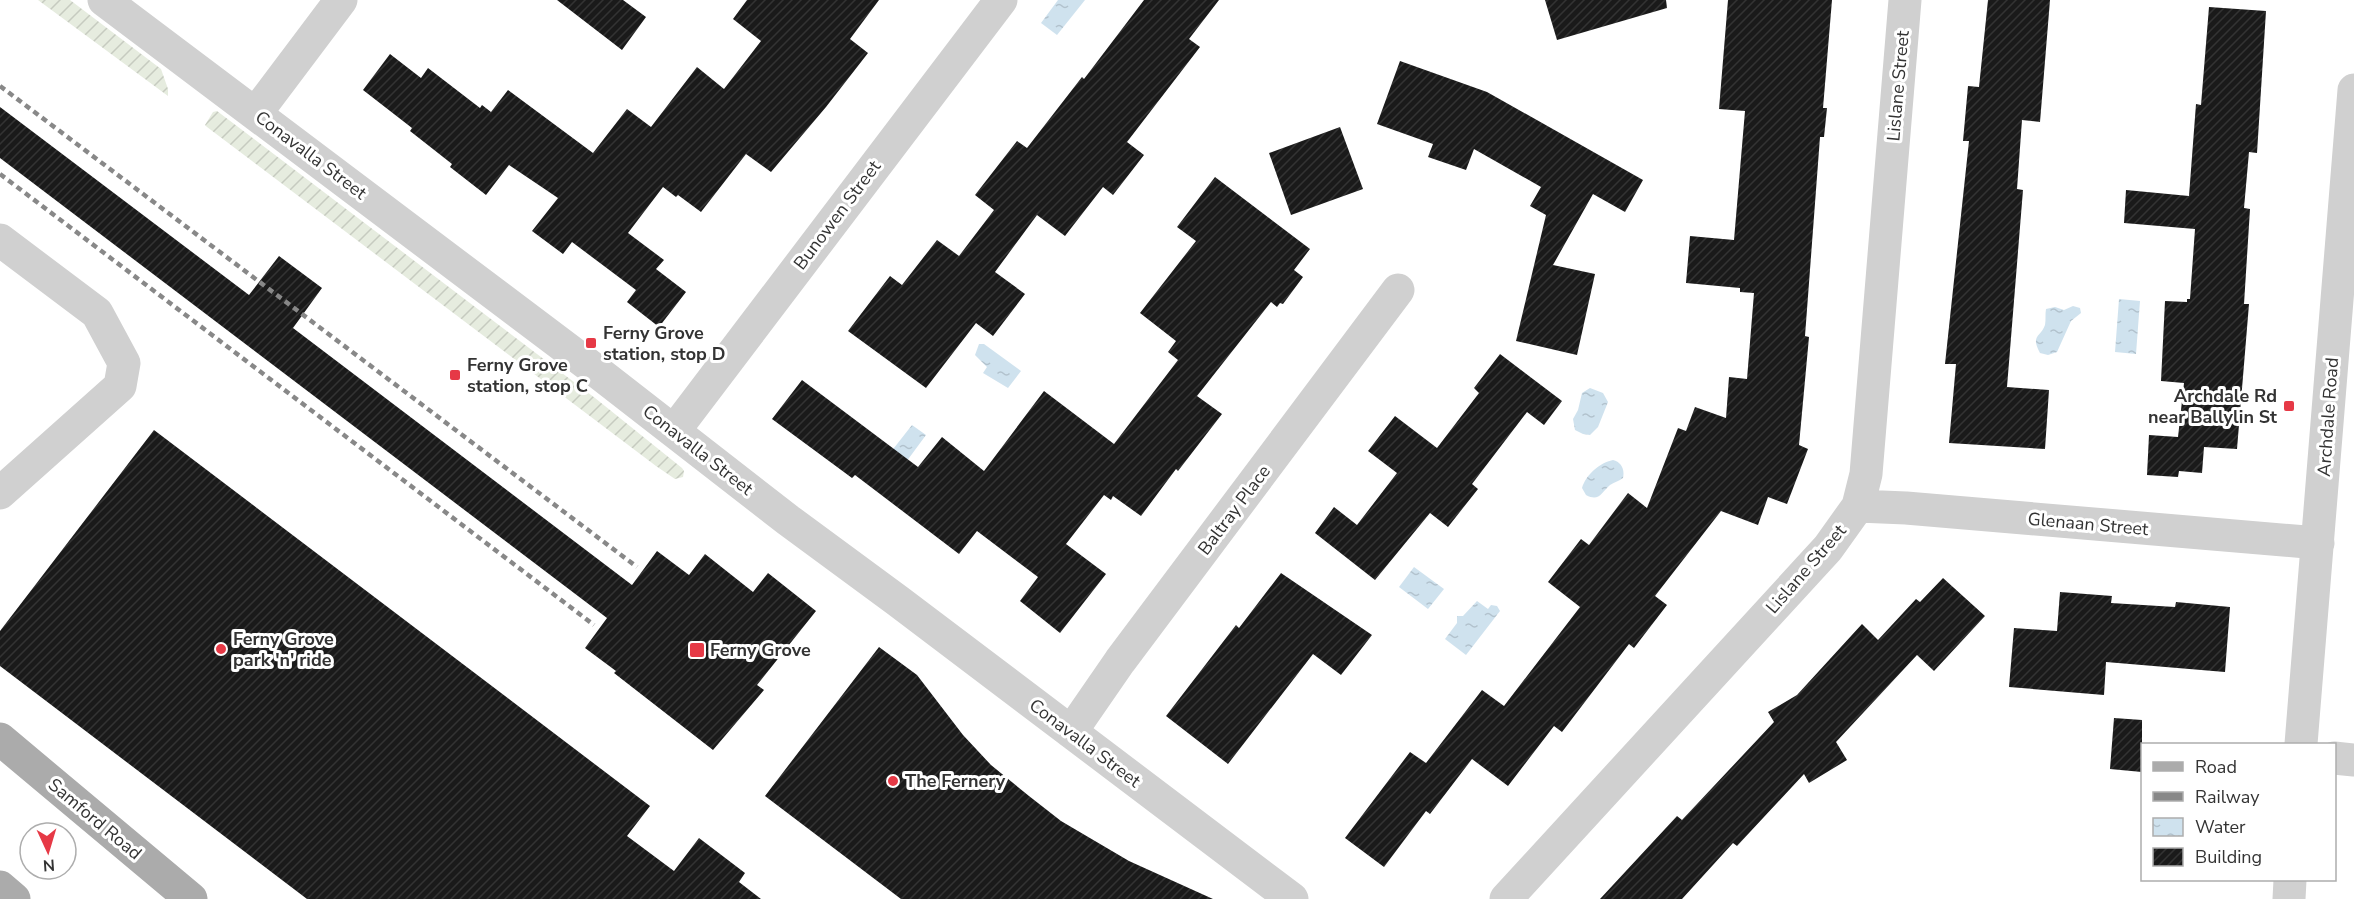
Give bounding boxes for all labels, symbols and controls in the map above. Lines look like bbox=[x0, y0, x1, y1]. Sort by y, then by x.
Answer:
street label: Lislane Street bbox=[1881, 29, 1915, 142]
street label: Conavalla Street bbox=[250, 105, 372, 205]
street label: Bunowen Street bbox=[788, 155, 886, 275]
place label: Ferny Grove station, stop D bbox=[603, 321, 725, 366]
marker: Ferny Grove station, stop D bbox=[584, 336, 598, 350]
place label: Ferny Grove station, stop C bbox=[467, 353, 588, 398]
street label: Archdale Road bbox=[2312, 357, 2344, 477]
marker: Ferny Grove station, stop C bbox=[448, 368, 462, 382]
place label: Archdale Rd near Ballylin St bbox=[2148, 384, 2277, 429]
street label: Conavalla Street bbox=[638, 399, 759, 501]
marker: Archdale Rd near Ballylin St bbox=[2282, 399, 2296, 413]
street label: Baltray Place bbox=[1192, 460, 1276, 560]
street label: Glenaan Street bbox=[2027, 507, 2150, 541]
street label: Lislane Street bbox=[1761, 519, 1852, 619]
place label: Ferny Grove park 'n' ride bbox=[233, 627, 334, 672]
place label: Ferny Grove bbox=[710, 638, 811, 662]
marker: Ferny Grove bbox=[688, 641, 706, 659]
marker: Ferny Grove park 'n' ride bbox=[214, 642, 228, 656]
street label: Conavalla Street bbox=[1024, 693, 1146, 793]
legend bbox=[2141, 743, 2336, 881]
text: Road bbox=[2195, 755, 2237, 779]
place label: The Fernery bbox=[905, 769, 1006, 793]
street label: Samford Road bbox=[43, 773, 147, 865]
marker: The Fernery bbox=[886, 774, 900, 788]
text: Railway bbox=[2195, 785, 2260, 809]
text: Water bbox=[2195, 815, 2246, 839]
north arrow bbox=[18, 821, 78, 881]
text: Building bbox=[2195, 845, 2262, 869]
text: N bbox=[42, 854, 56, 876]

